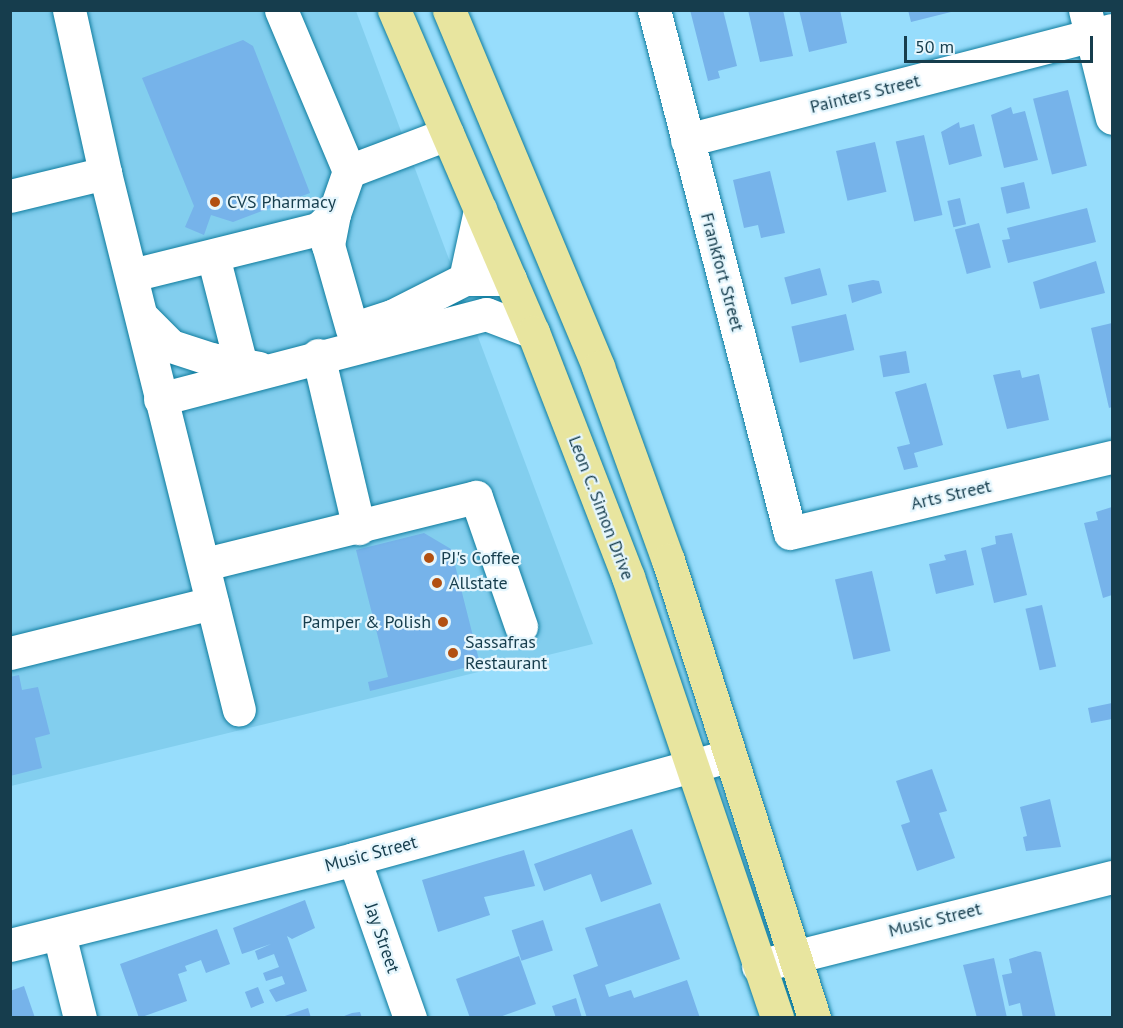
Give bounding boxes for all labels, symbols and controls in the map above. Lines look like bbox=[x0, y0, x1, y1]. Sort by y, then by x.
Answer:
scale bar bbox=[907, 24, 1096, 62]
text: 50 m bbox=[915, 35, 954, 58]
street label: Painters Street bbox=[808, 70, 922, 118]
place label: CVS Pharmacy bbox=[227, 191, 336, 213]
marker: CVS Pharmacy bbox=[208, 195, 222, 209]
street label: Frankfort Street bbox=[696, 210, 748, 334]
street label: Leon C. Simon Drive bbox=[563, 432, 639, 584]
street label: Arts Street bbox=[909, 475, 993, 515]
place label: PJ's Coffee bbox=[441, 547, 520, 569]
marker: PJ's Coffee bbox=[422, 551, 436, 565]
place label: Allstate bbox=[449, 572, 508, 594]
marker: Allstate bbox=[430, 576, 444, 590]
place label: Pamper & Polish bbox=[302, 611, 431, 633]
marker: Pamper & Polish bbox=[436, 615, 450, 629]
place label: Sassafras Restaurant bbox=[465, 632, 547, 674]
marker: Sassafras Restaurant bbox=[446, 646, 460, 660]
street label: Music Street bbox=[322, 831, 420, 877]
street label: Music Street bbox=[886, 898, 984, 942]
street label: Jay Street bbox=[360, 900, 404, 976]

